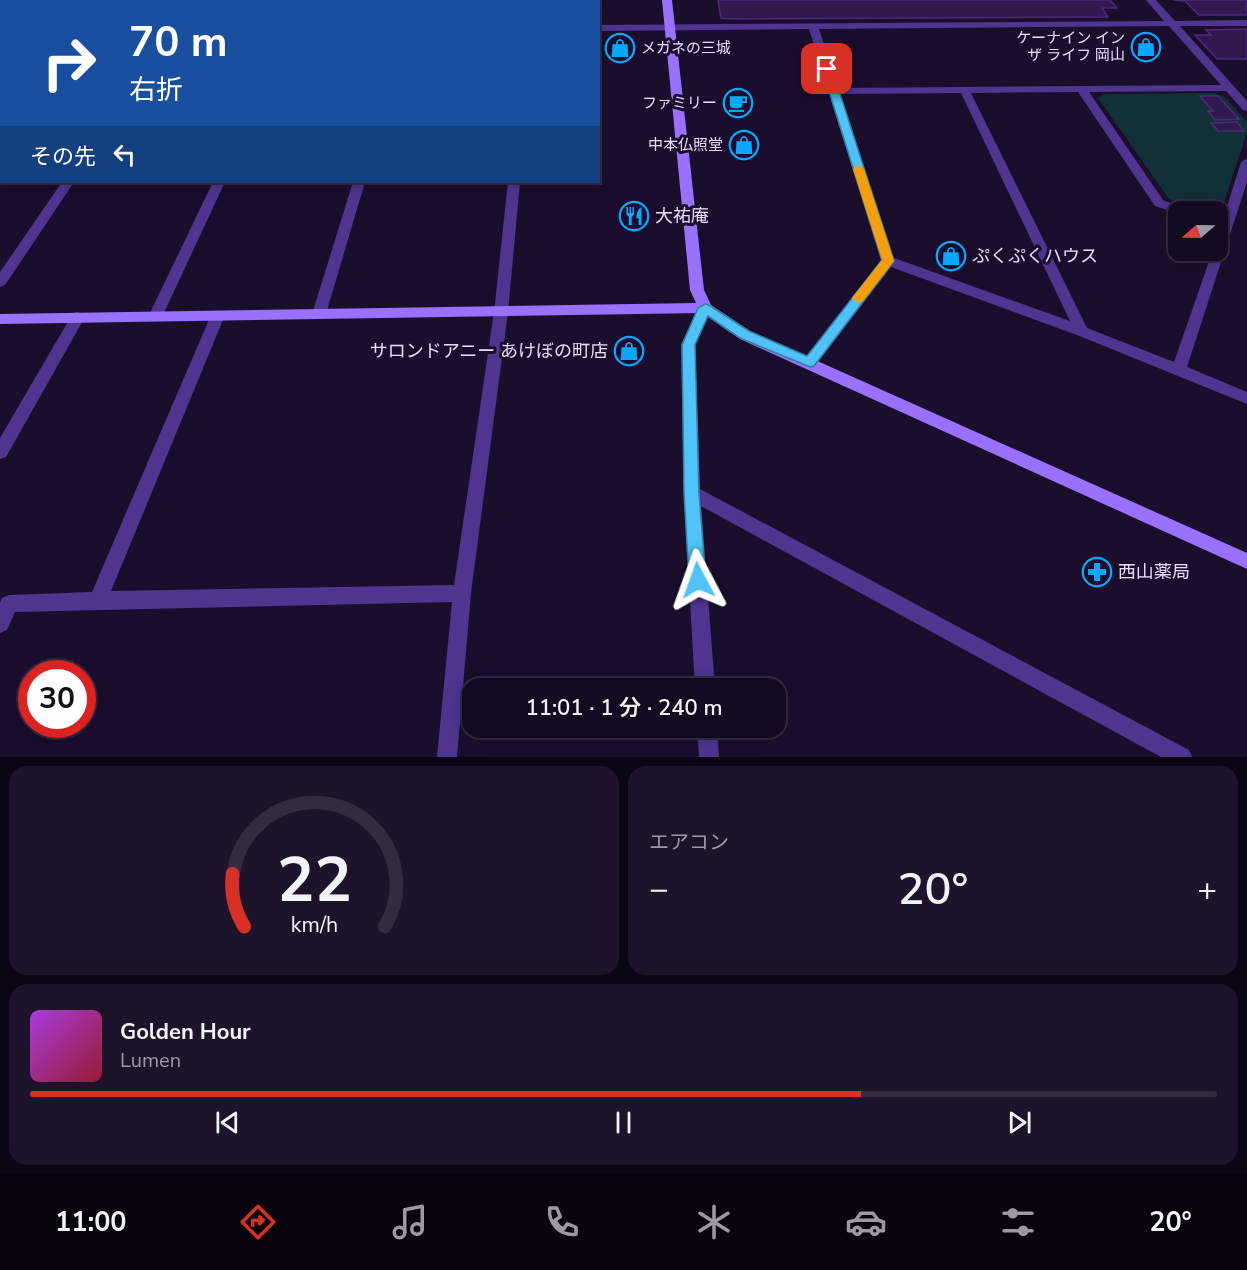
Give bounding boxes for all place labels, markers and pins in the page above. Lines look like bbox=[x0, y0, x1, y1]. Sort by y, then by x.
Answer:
place label: ケーナイン イン ザ ライフ 岡山 bbox=[1016, 28, 1125, 65]
shop icon: ケーナイン イン ザ ライフ 岡山 bbox=[1130, 31, 1162, 63]
shop icon: メガネの三城 bbox=[604, 32, 636, 64]
place label: メガネの三城 bbox=[641, 38, 731, 58]
pin bbox=[801, 43, 852, 94]
cafe icon: ファミリー bbox=[722, 87, 754, 119]
place label: ファミリー bbox=[642, 93, 717, 113]
shop icon: 中本仏照堂 bbox=[728, 129, 760, 161]
place label: 中本仏照堂 bbox=[648, 135, 723, 155]
restaurant icon: 大祐庵 bbox=[618, 200, 650, 232]
place label: 大祐庵 bbox=[655, 204, 709, 228]
shop icon: ぷくぷくハウス bbox=[935, 240, 967, 272]
place label: ぷくぷくハウス bbox=[972, 244, 1098, 268]
shop icon: サロンドアニー あけぼの町店 bbox=[613, 335, 645, 367]
place label: サロンドアニー あけぼの町店 bbox=[370, 339, 608, 363]
pharmacy icon: 西山薬局 bbox=[1081, 556, 1113, 588]
place label: 西山薬局 bbox=[1118, 560, 1190, 584]

